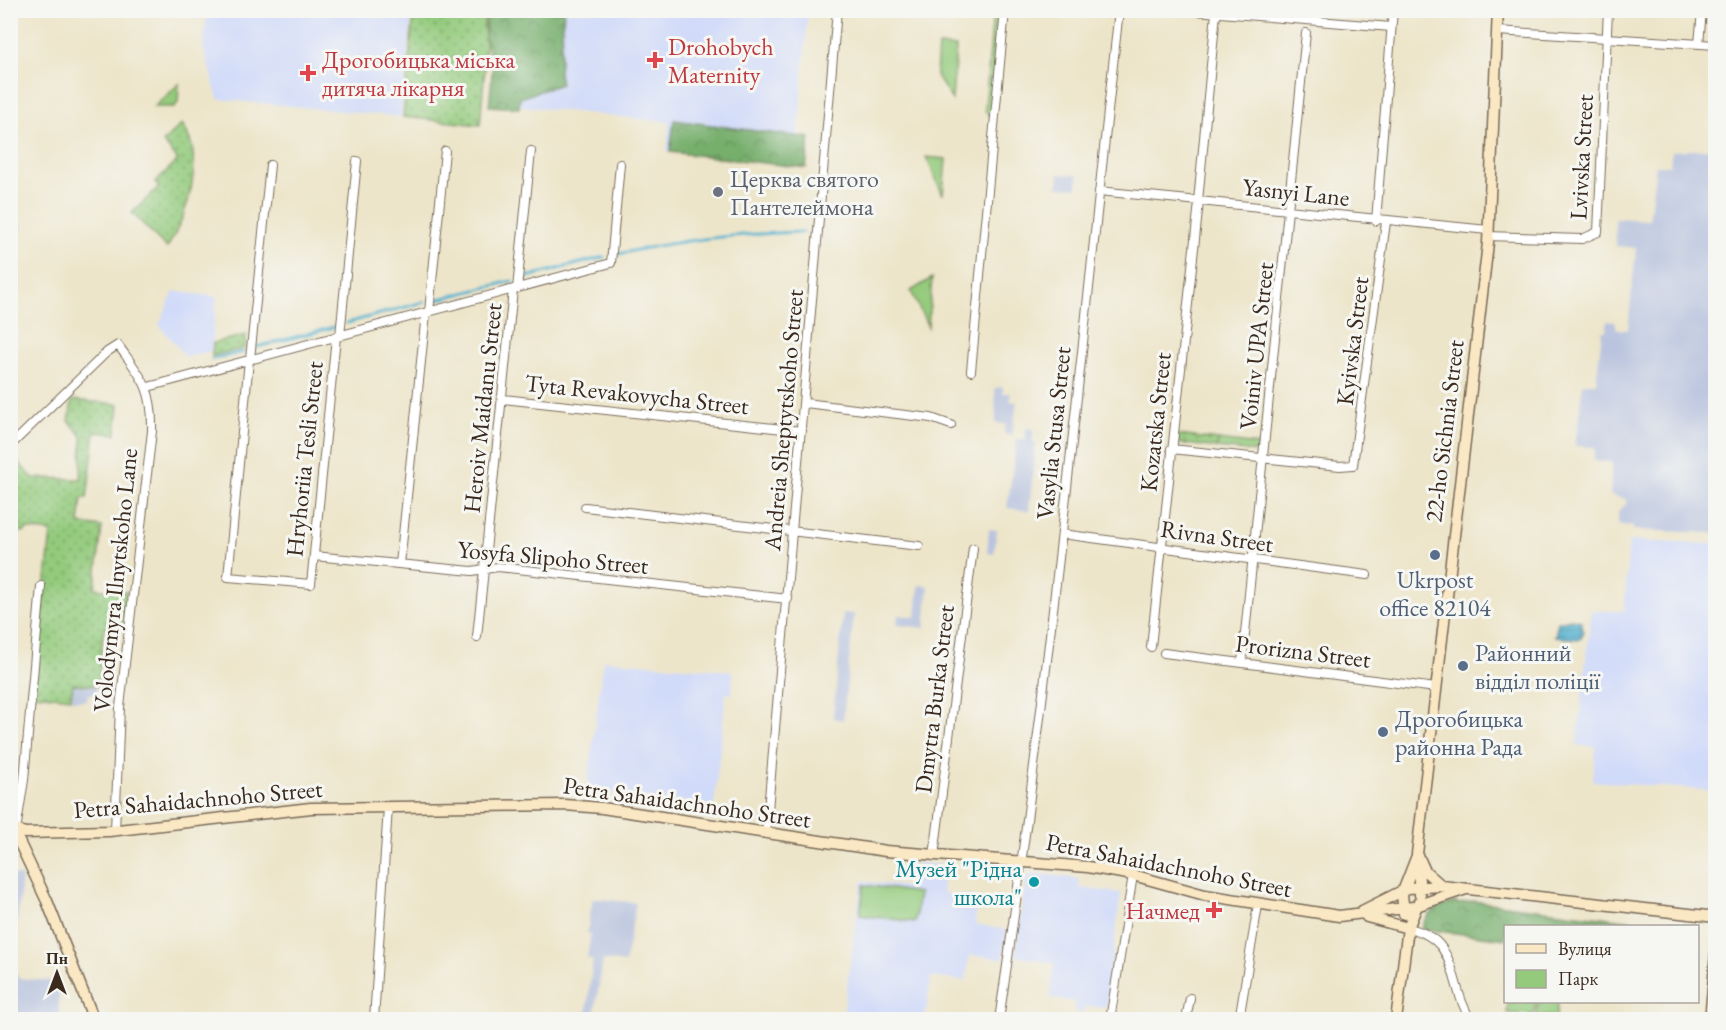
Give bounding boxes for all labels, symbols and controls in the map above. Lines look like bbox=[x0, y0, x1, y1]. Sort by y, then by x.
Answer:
place label: Drohobych Maternity bbox=[668, 31, 774, 90]
place label: Дрогобицька міська дитяча лікарня bbox=[322, 44, 516, 103]
marker: Drohobych Maternity bbox=[646, 51, 664, 69]
marker: Дрогобицька міська дитяча лікарня bbox=[299, 64, 317, 82]
street label: Lvivska Street bbox=[1562, 93, 1600, 221]
place label: Церква святого Пантелеймона bbox=[730, 163, 879, 222]
street label: Yasnyi Lane bbox=[1241, 171, 1351, 213]
marker: Церква святого Пантелеймона bbox=[711, 185, 725, 199]
street label: Voiniv UPA Street bbox=[1232, 260, 1280, 431]
street label: Kyivska Street bbox=[1329, 274, 1375, 407]
street label: Andreia Sheptytskoho Street bbox=[756, 288, 810, 553]
street label: Heroiv Maidanu Street bbox=[456, 301, 508, 515]
street label: 22-ho Sichnia Street bbox=[1417, 338, 1471, 524]
street label: Vasylia Stusa Street bbox=[1029, 345, 1078, 521]
street label: Kozatska Street bbox=[1132, 350, 1178, 493]
street label: Hryhoriia Tesli Street bbox=[278, 359, 330, 558]
street label: Tyta Revakovycha Street bbox=[524, 367, 751, 421]
street label: Volodymyra Ilnytskoho Lane bbox=[86, 447, 144, 713]
street label: Rivna Street bbox=[1159, 513, 1276, 559]
street label: Yosyfa Slipoho Street bbox=[456, 533, 650, 581]
marker: Ukrpost office 82104 bbox=[1428, 548, 1442, 562]
place label: Ukrpost office 82104 bbox=[1379, 564, 1491, 623]
street label: Dmytra Burka Street bbox=[907, 603, 961, 795]
street label: Prorizna Street bbox=[1234, 627, 1373, 675]
place label: Районний відділ поліції bbox=[1475, 637, 1601, 696]
marker: Районний відділ поліції bbox=[1456, 659, 1470, 673]
place label: Дрогобицька районна Рада bbox=[1395, 703, 1523, 762]
marker: Дрогобицька районна Рада bbox=[1376, 725, 1390, 739]
street label: Petra Sahaidachnoho Street bbox=[561, 769, 813, 835]
street label: Petra Sahaidachnoho Street bbox=[72, 773, 324, 825]
street label: Petra Sahaidachnoho Street bbox=[1043, 826, 1295, 904]
place label: Музей "Рідна школа" bbox=[895, 853, 1022, 912]
marker: Музей "Рідна школа" bbox=[1027, 875, 1041, 889]
place label: Начмед bbox=[1125, 895, 1200, 926]
marker: Начмед bbox=[1205, 901, 1223, 919]
legend bbox=[1504, 925, 1699, 1003]
text: Вулиця bbox=[1558, 937, 1611, 960]
north arrow bbox=[27, 943, 87, 1003]
text: Пн bbox=[46, 948, 68, 969]
text: Парк bbox=[1558, 967, 1598, 990]

